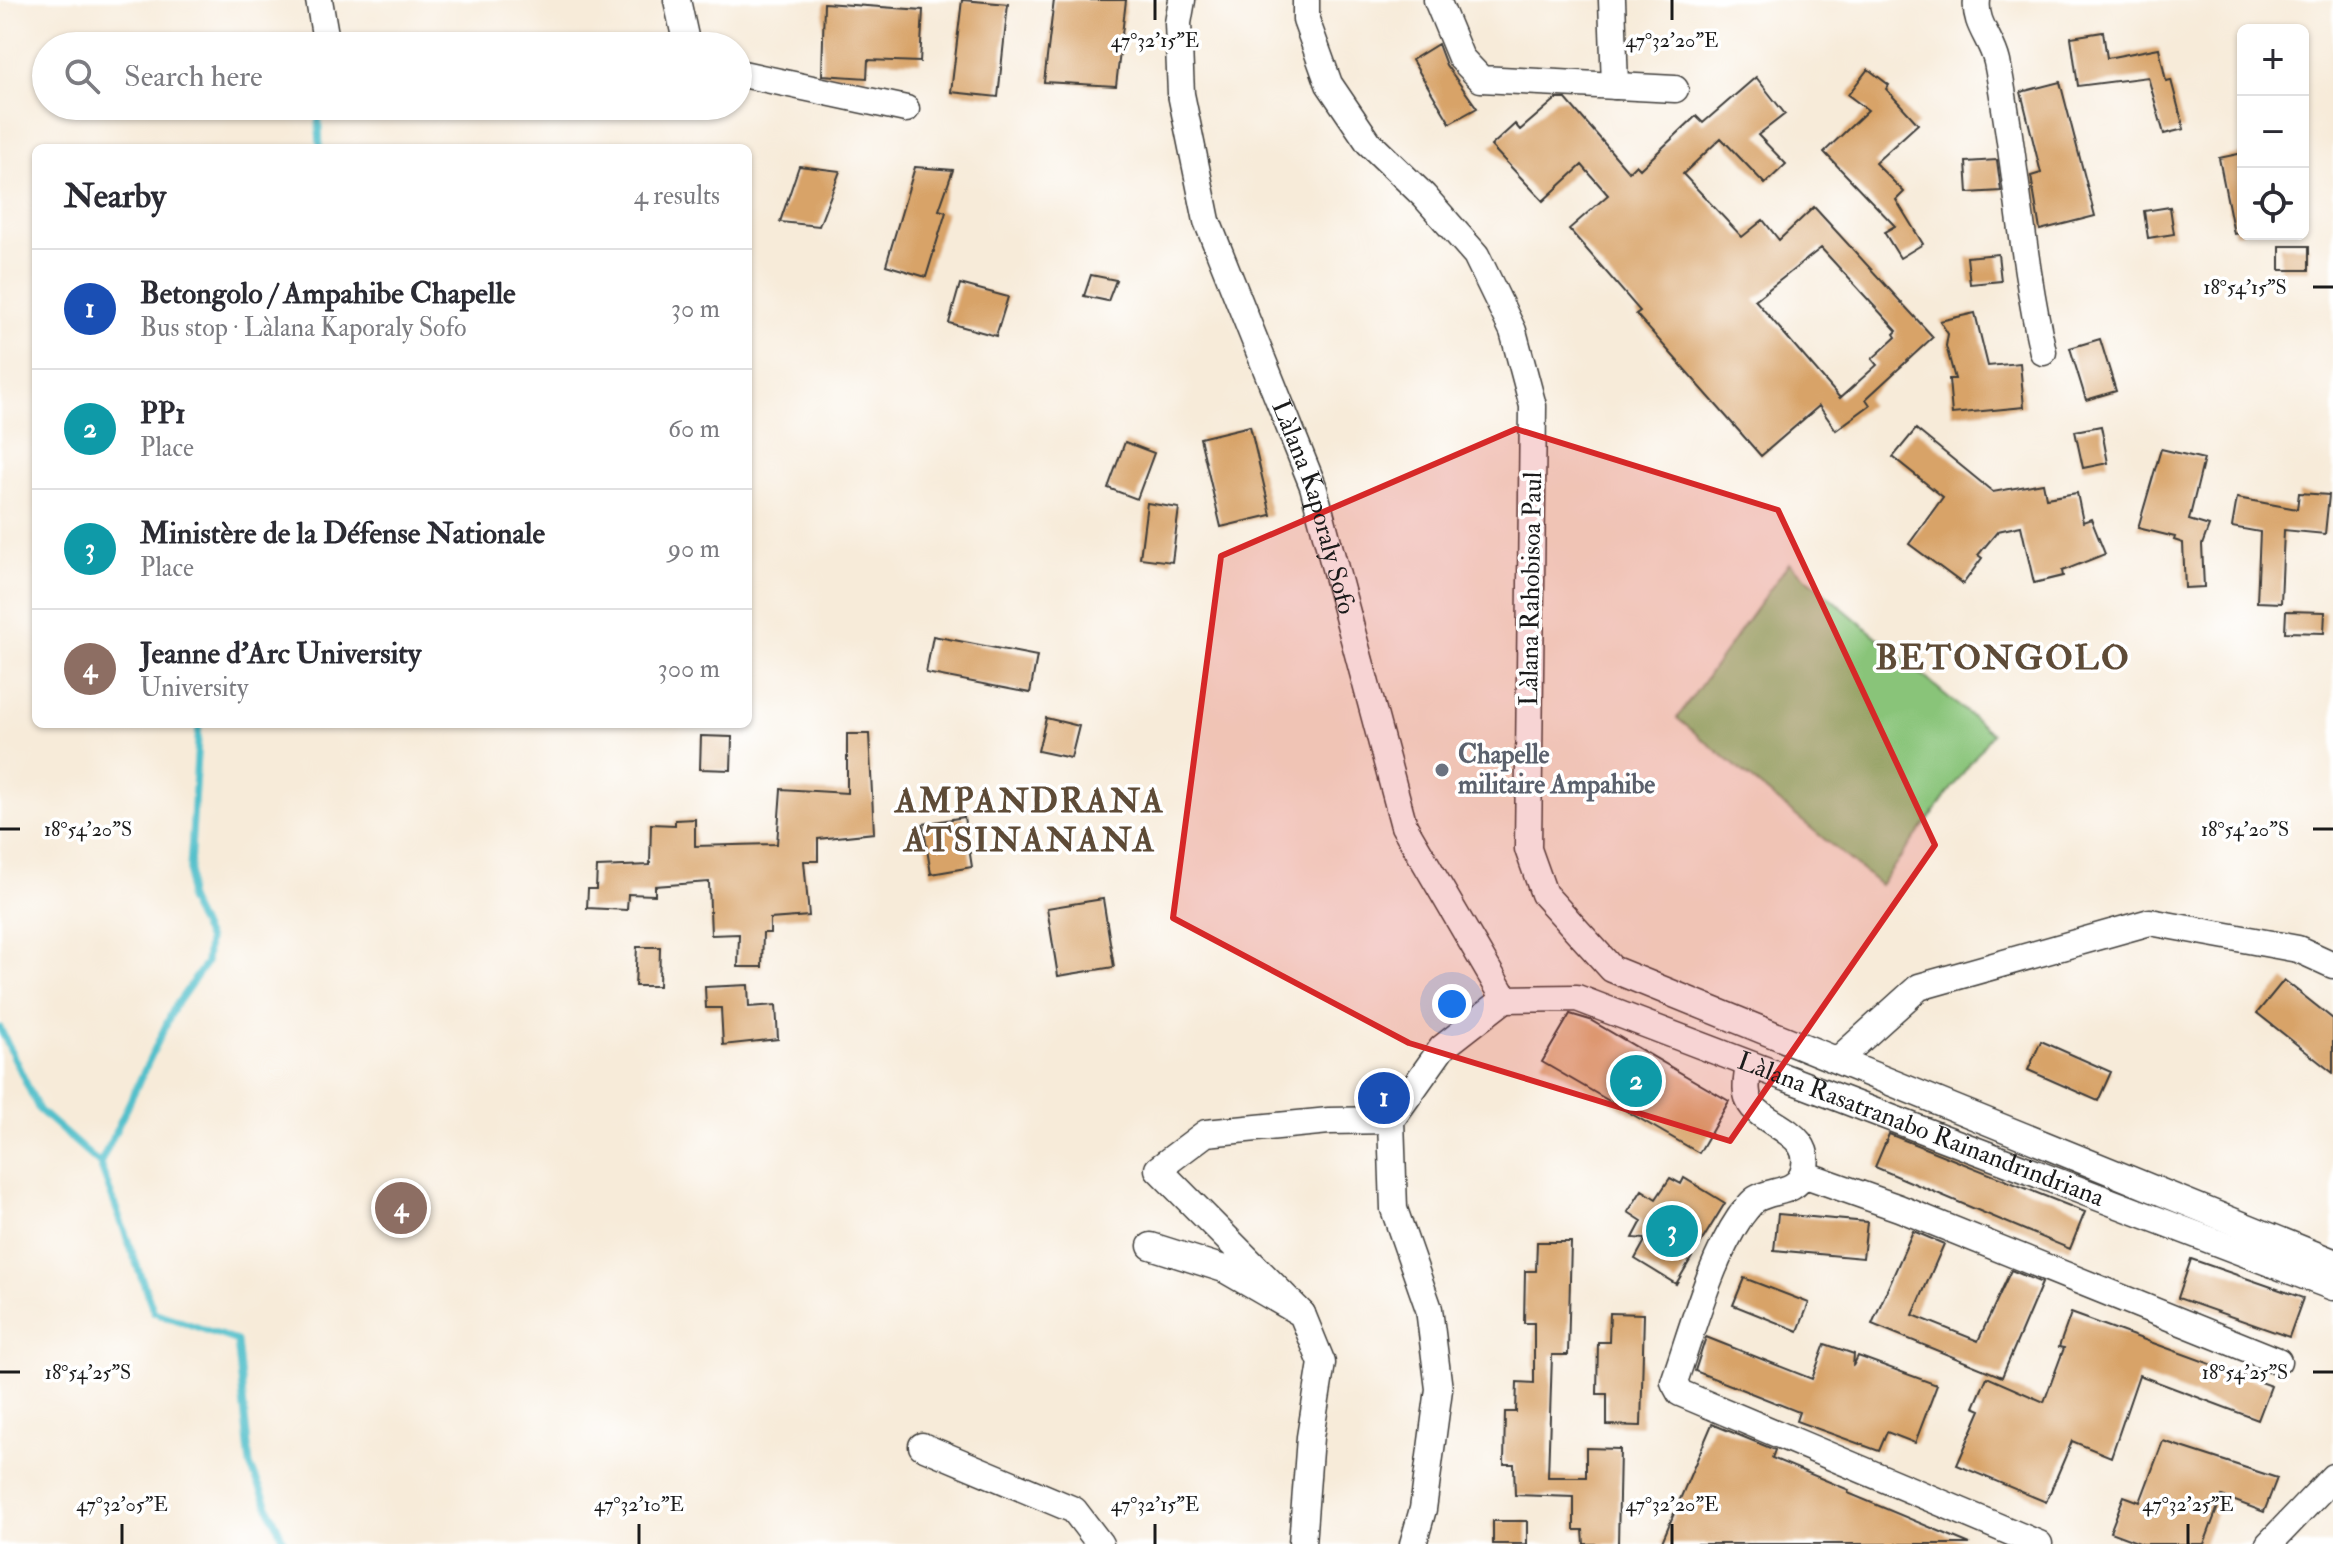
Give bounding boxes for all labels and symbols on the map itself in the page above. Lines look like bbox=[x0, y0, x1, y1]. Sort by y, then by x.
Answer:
text: 47°32'15"E bbox=[1111, 28, 1199, 53]
text: 47°32'20"E bbox=[1625, 28, 1719, 53]
text: 18°54'15"S bbox=[2203, 275, 2287, 300]
street label: Làlana Kaporaly Sofo bbox=[1264, 396, 1363, 618]
street label: Làlana Rahobisoa Paul bbox=[1513, 471, 1549, 707]
district label: BETONGOLO bbox=[1875, 637, 2131, 680]
place label: Chapelle militaire Ampahibe bbox=[1458, 739, 1655, 802]
marker: Chapelle militaire Ampahibe bbox=[1433, 761, 1451, 779]
district label: AMPANDRANA ATSINANANA bbox=[893, 780, 1165, 862]
text: 18°54'20"S bbox=[44, 817, 132, 842]
text: 18°54'20"S bbox=[2201, 817, 2289, 842]
your location bbox=[1432, 984, 1472, 1024]
street label: Làlana Rasatranabo Rainandrindriana bbox=[1733, 1045, 2109, 1214]
pin: 2 bbox=[1610, 1051, 1662, 1111]
pin: 1 bbox=[1358, 1068, 1410, 1128]
pin: 4 bbox=[375, 1178, 427, 1238]
pin: 3 bbox=[1646, 1201, 1698, 1261]
text: 18°54'25"S bbox=[45, 1360, 131, 1385]
text: 18°54'25"S bbox=[2202, 1360, 2288, 1385]
text: 47°32'05"E bbox=[76, 1492, 168, 1517]
text: 47°32'10"E bbox=[594, 1492, 684, 1517]
text: 47°32'15"E bbox=[1111, 1492, 1199, 1517]
text: 47°32'20"E bbox=[1625, 1492, 1719, 1517]
text: 47°32'25"E bbox=[2142, 1492, 2234, 1517]

